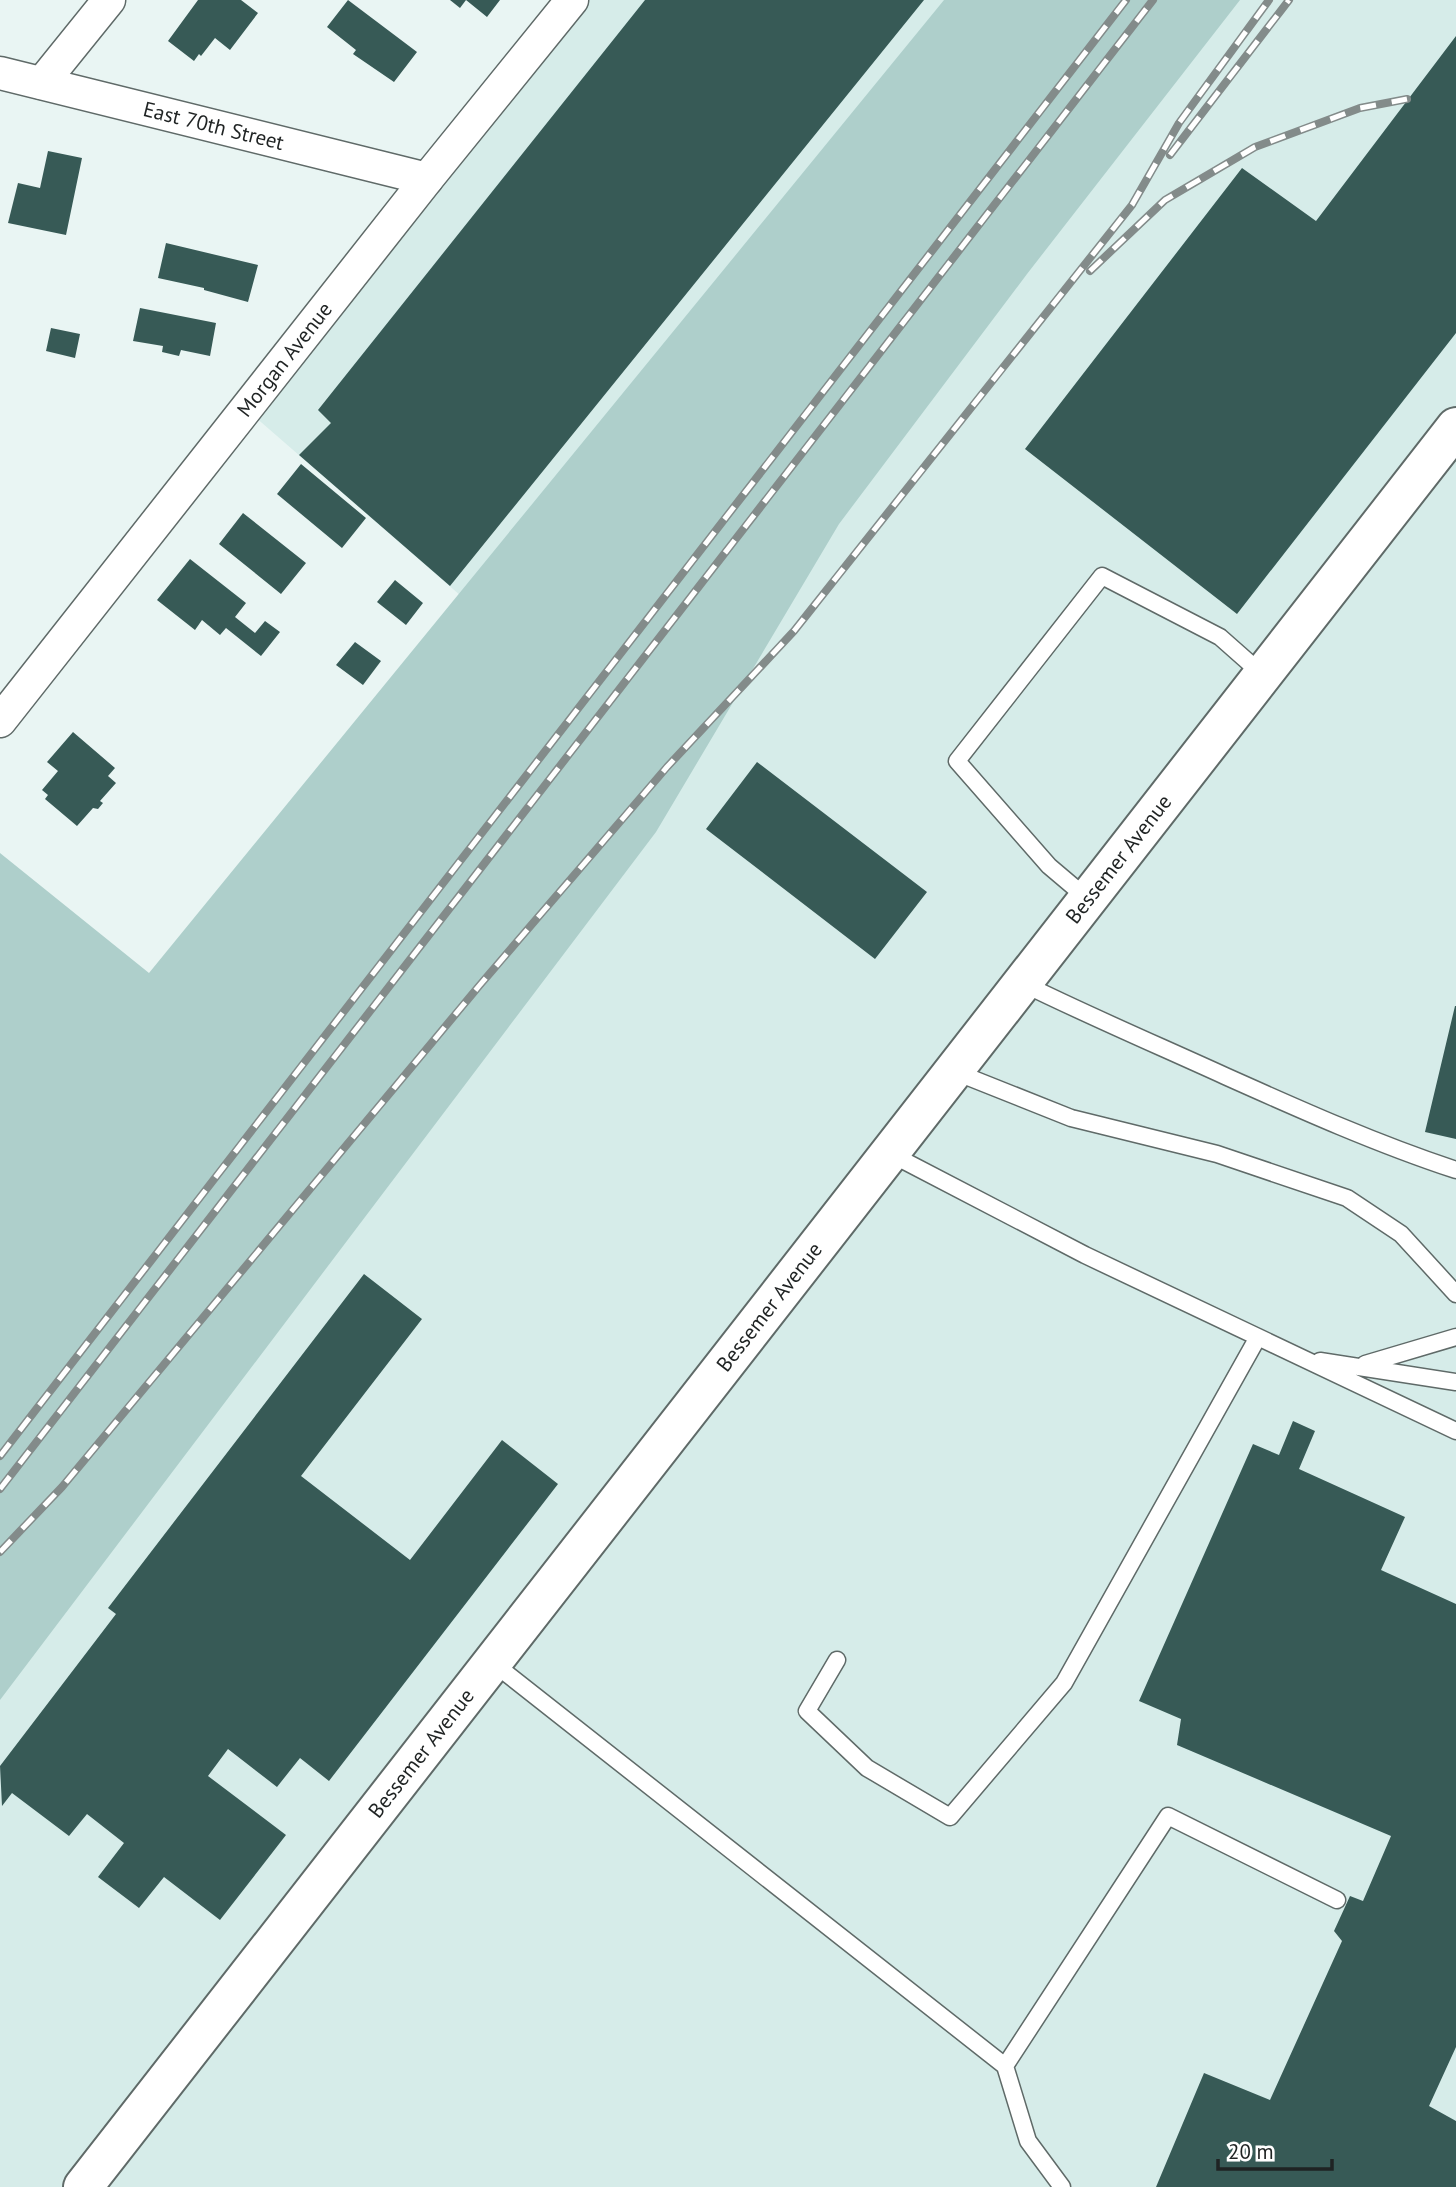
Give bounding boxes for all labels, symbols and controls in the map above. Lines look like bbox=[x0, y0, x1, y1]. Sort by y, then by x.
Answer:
street label: East 70th Street bbox=[140, 95, 287, 156]
street label: Morgan Avenue bbox=[231, 296, 338, 422]
street label: Bessemer Avenue bbox=[1060, 789, 1177, 929]
street label: Bessemer Avenue bbox=[710, 1237, 828, 1377]
street label: Bessemer Avenue bbox=[362, 1683, 480, 1823]
scale bar bbox=[1218, 2128, 1332, 2172]
text: 20 m bbox=[1228, 2138, 1274, 2165]

